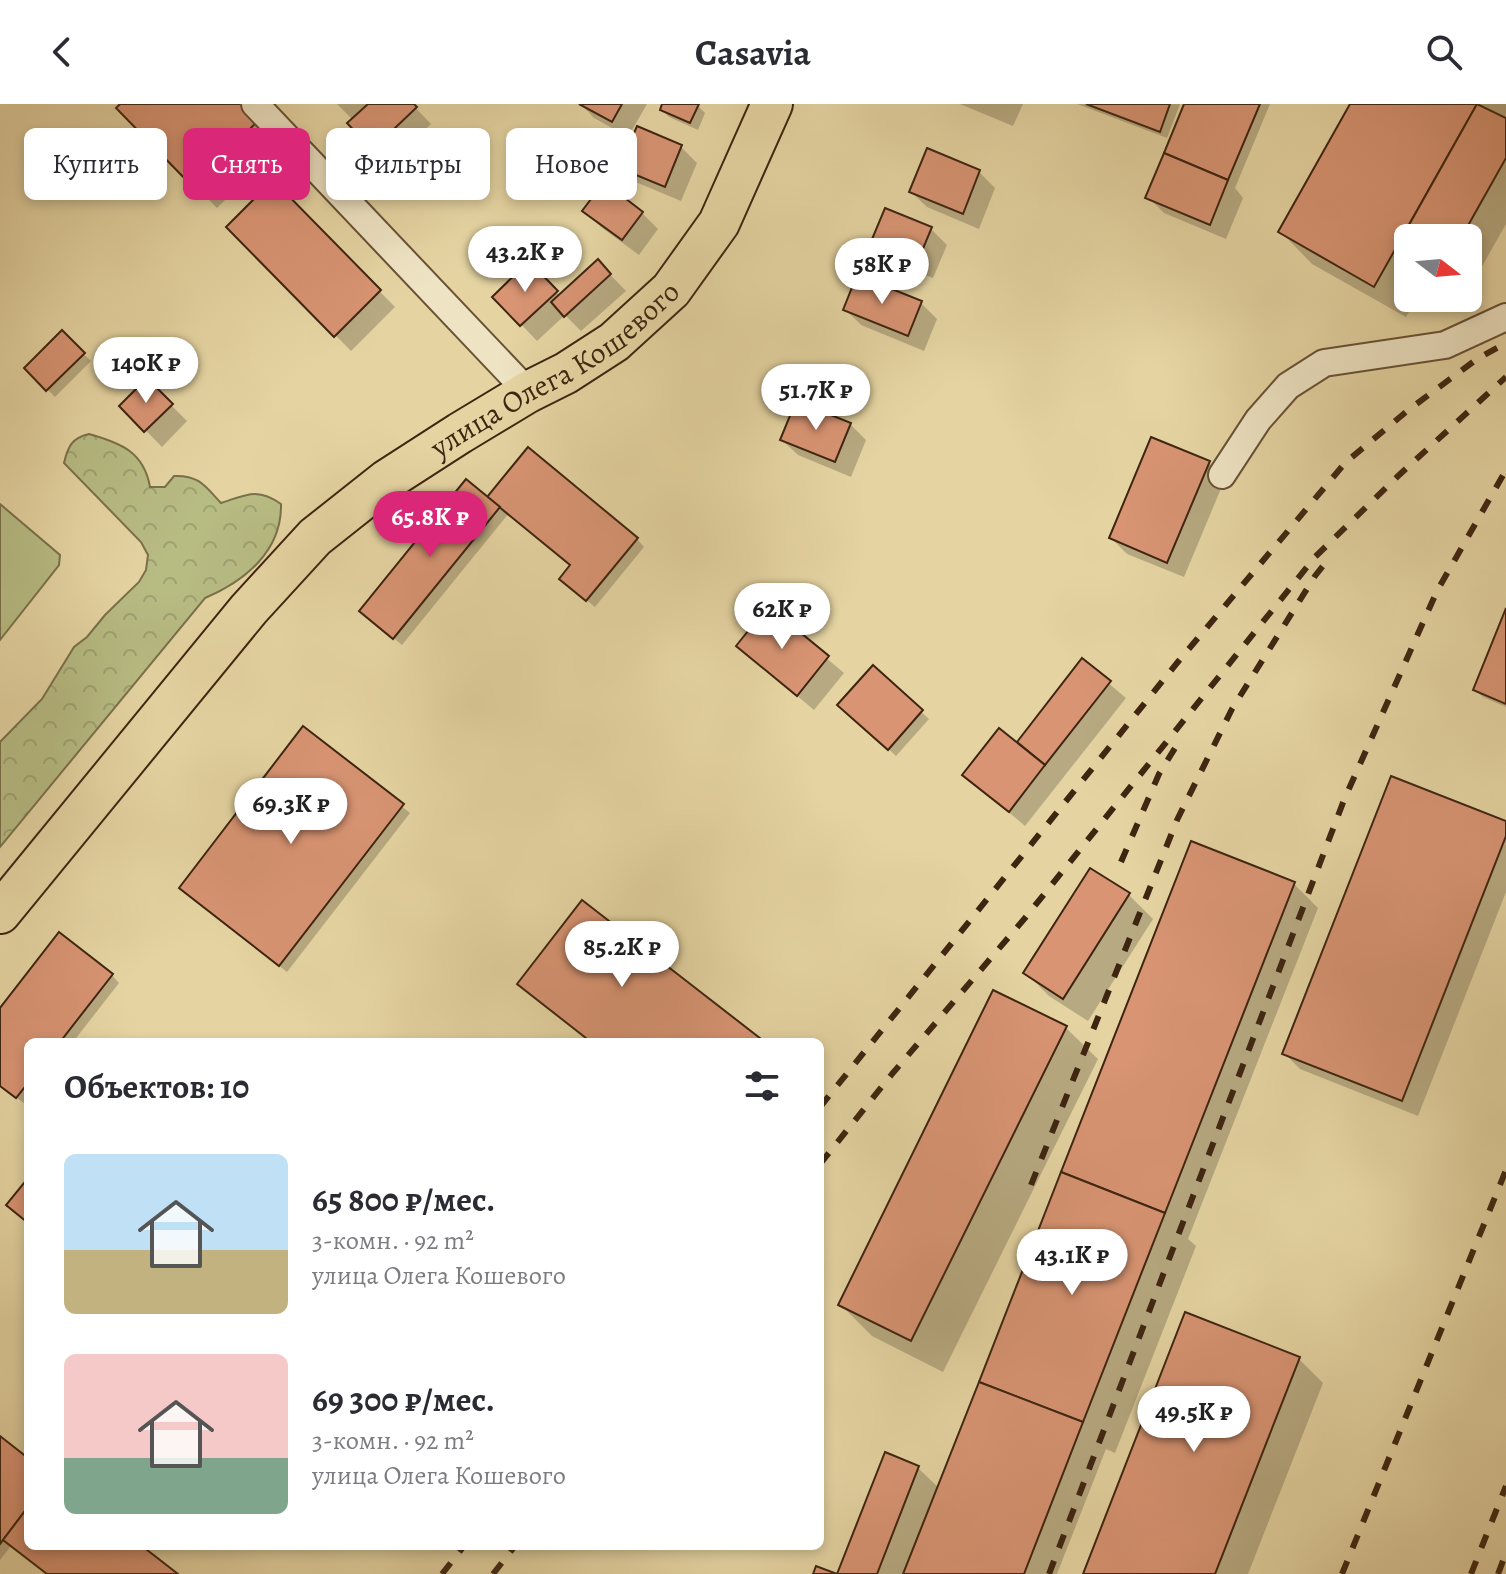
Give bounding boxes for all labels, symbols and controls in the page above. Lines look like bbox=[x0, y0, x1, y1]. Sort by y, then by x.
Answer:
text: Casavia bbox=[695, 28, 811, 77]
icon: back bbox=[40, 30, 84, 74]
icon: search bbox=[1422, 30, 1466, 74]
chip: Купить bbox=[24, 128, 167, 200]
chip: Снять bbox=[183, 128, 310, 200]
chip: Фильтры bbox=[326, 128, 490, 200]
chip: Новое bbox=[506, 128, 637, 200]
north arrow bbox=[1394, 224, 1482, 312]
map controls bbox=[1394, 224, 1482, 312]
pin: 43.2K ₽ bbox=[451, 226, 599, 294]
text: 43.2K ₽ bbox=[486, 234, 564, 269]
pin: 58K ₽ bbox=[826, 238, 938, 306]
text: 58K ₽ bbox=[853, 246, 911, 281]
street label: улица Олега Кошевого bbox=[422, 272, 688, 468]
pin: 140K ₽ bbox=[81, 337, 211, 405]
text: 140K ₽ bbox=[111, 345, 181, 380]
pin: 51.7K ₽ bbox=[742, 364, 890, 432]
text: 51.7K ₽ bbox=[779, 372, 853, 407]
pin: 65.8K ₽ bbox=[356, 491, 504, 559]
text: 65.8K ₽ bbox=[391, 499, 469, 534]
pin: 62K ₽ bbox=[726, 583, 838, 651]
text: 62K ₽ bbox=[752, 591, 812, 626]
pin: 69.3K ₽ bbox=[217, 778, 365, 846]
text: 69.3K ₽ bbox=[252, 786, 330, 821]
pin: 85.2K ₽ bbox=[548, 921, 696, 989]
text: 85.2K ₽ bbox=[583, 929, 661, 964]
text: Объектов: 10 bbox=[64, 1063, 249, 1110]
icon: filters bbox=[740, 1064, 784, 1108]
text: 65 800 ₽/мес. bbox=[312, 1176, 495, 1223]
icon: home bbox=[128, 1186, 224, 1282]
text: 3-комн. · 92 m² bbox=[312, 1223, 474, 1258]
pin: 43.1K ₽ bbox=[998, 1229, 1146, 1297]
text: 43.1K ₽ bbox=[1035, 1237, 1109, 1272]
text: улица Олега Кошевого bbox=[312, 1258, 566, 1293]
text: 69 300 ₽/мес. bbox=[312, 1376, 495, 1423]
icon: home bbox=[128, 1386, 224, 1482]
pin: 49.5K ₽ bbox=[1120, 1386, 1268, 1454]
text: 49.5K ₽ bbox=[1155, 1394, 1233, 1429]
text: 3-комн. · 92 m² bbox=[312, 1423, 474, 1458]
text: улица Олега Кошевого bbox=[312, 1458, 566, 1493]

